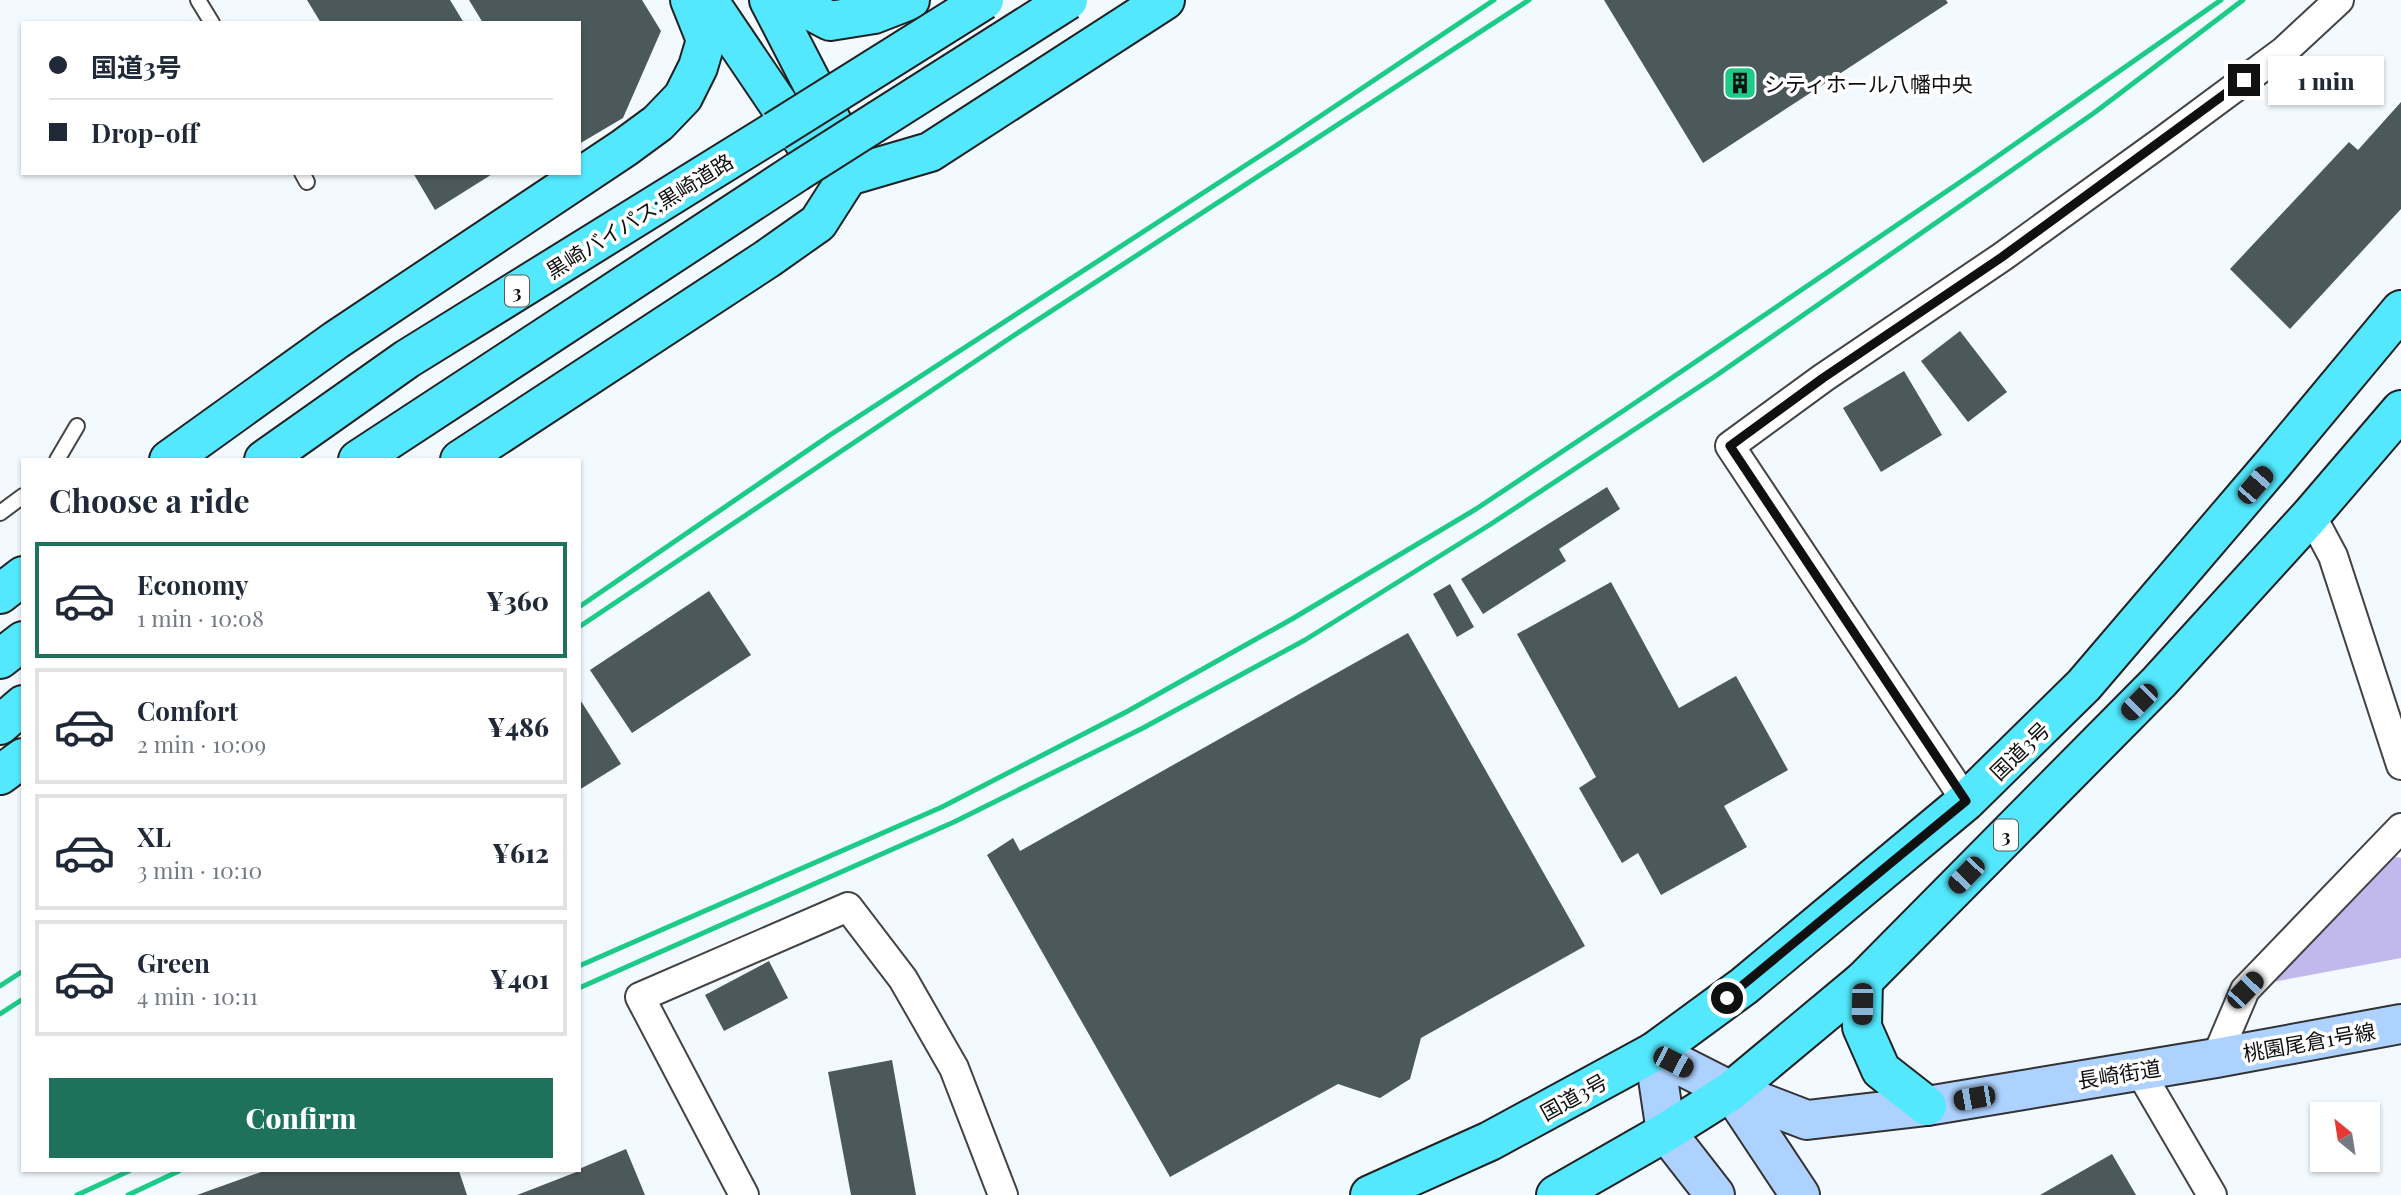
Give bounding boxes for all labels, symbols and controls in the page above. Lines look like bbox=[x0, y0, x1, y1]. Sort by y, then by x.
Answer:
text: 国道3号 bbox=[91, 49, 182, 84]
callout: 1 min bbox=[2268, 56, 2384, 104]
building icon: シティホール八幡中央 bbox=[1721, 64, 1759, 102]
route end bbox=[2228, 64, 2260, 96]
text: 1 min bbox=[2298, 65, 2354, 96]
place label: シティホール八幡中央 bbox=[1764, 69, 1973, 97]
text: Drop-off bbox=[91, 115, 198, 150]
street label: 黒崎バイパス;黒崎道路 bbox=[540, 146, 738, 284]
road number: 3 bbox=[505, 276, 529, 306]
car bbox=[2234, 462, 2277, 508]
text: Choose a ride bbox=[49, 478, 250, 521]
text: Economy bbox=[137, 567, 248, 602]
icon: car bbox=[53, 569, 116, 632]
text: ¥360 bbox=[486, 583, 549, 618]
text: 1 min · 10:08 bbox=[137, 602, 264, 633]
car bbox=[2117, 680, 2162, 724]
text: Comfort bbox=[137, 693, 238, 728]
icon: car bbox=[53, 695, 116, 758]
text: ¥486 bbox=[487, 709, 549, 744]
street label: 国道3号 bbox=[1983, 715, 2055, 785]
text: 2 min · 10:09 bbox=[137, 728, 266, 759]
text: XL bbox=[137, 819, 171, 854]
road number: 3 bbox=[1994, 820, 2018, 850]
icon: car bbox=[53, 821, 116, 884]
text: ¥612 bbox=[492, 835, 549, 870]
car bbox=[1944, 853, 1989, 897]
text: 3 min · 10:10 bbox=[137, 854, 262, 885]
text: Green bbox=[137, 945, 210, 980]
icon: car bbox=[53, 947, 116, 1010]
text: ¥401 bbox=[490, 961, 549, 996]
car bbox=[2223, 968, 2268, 1012]
text: 4 min · 10:11 bbox=[137, 980, 258, 1011]
route start bbox=[1711, 982, 1743, 1014]
car bbox=[1852, 983, 1873, 1025]
street label: 桃園尾倉1号線 bbox=[2241, 1016, 2377, 1066]
car bbox=[1650, 1043, 1697, 1081]
street label: 長崎街道 bbox=[2075, 1053, 2163, 1093]
street label: 国道3号 bbox=[1535, 1066, 1611, 1126]
button: Confirm bbox=[49, 1078, 553, 1158]
car bbox=[1952, 1084, 1997, 1112]
north arrow bbox=[2310, 1102, 2380, 1172]
map controls bbox=[2310, 1102, 2380, 1172]

